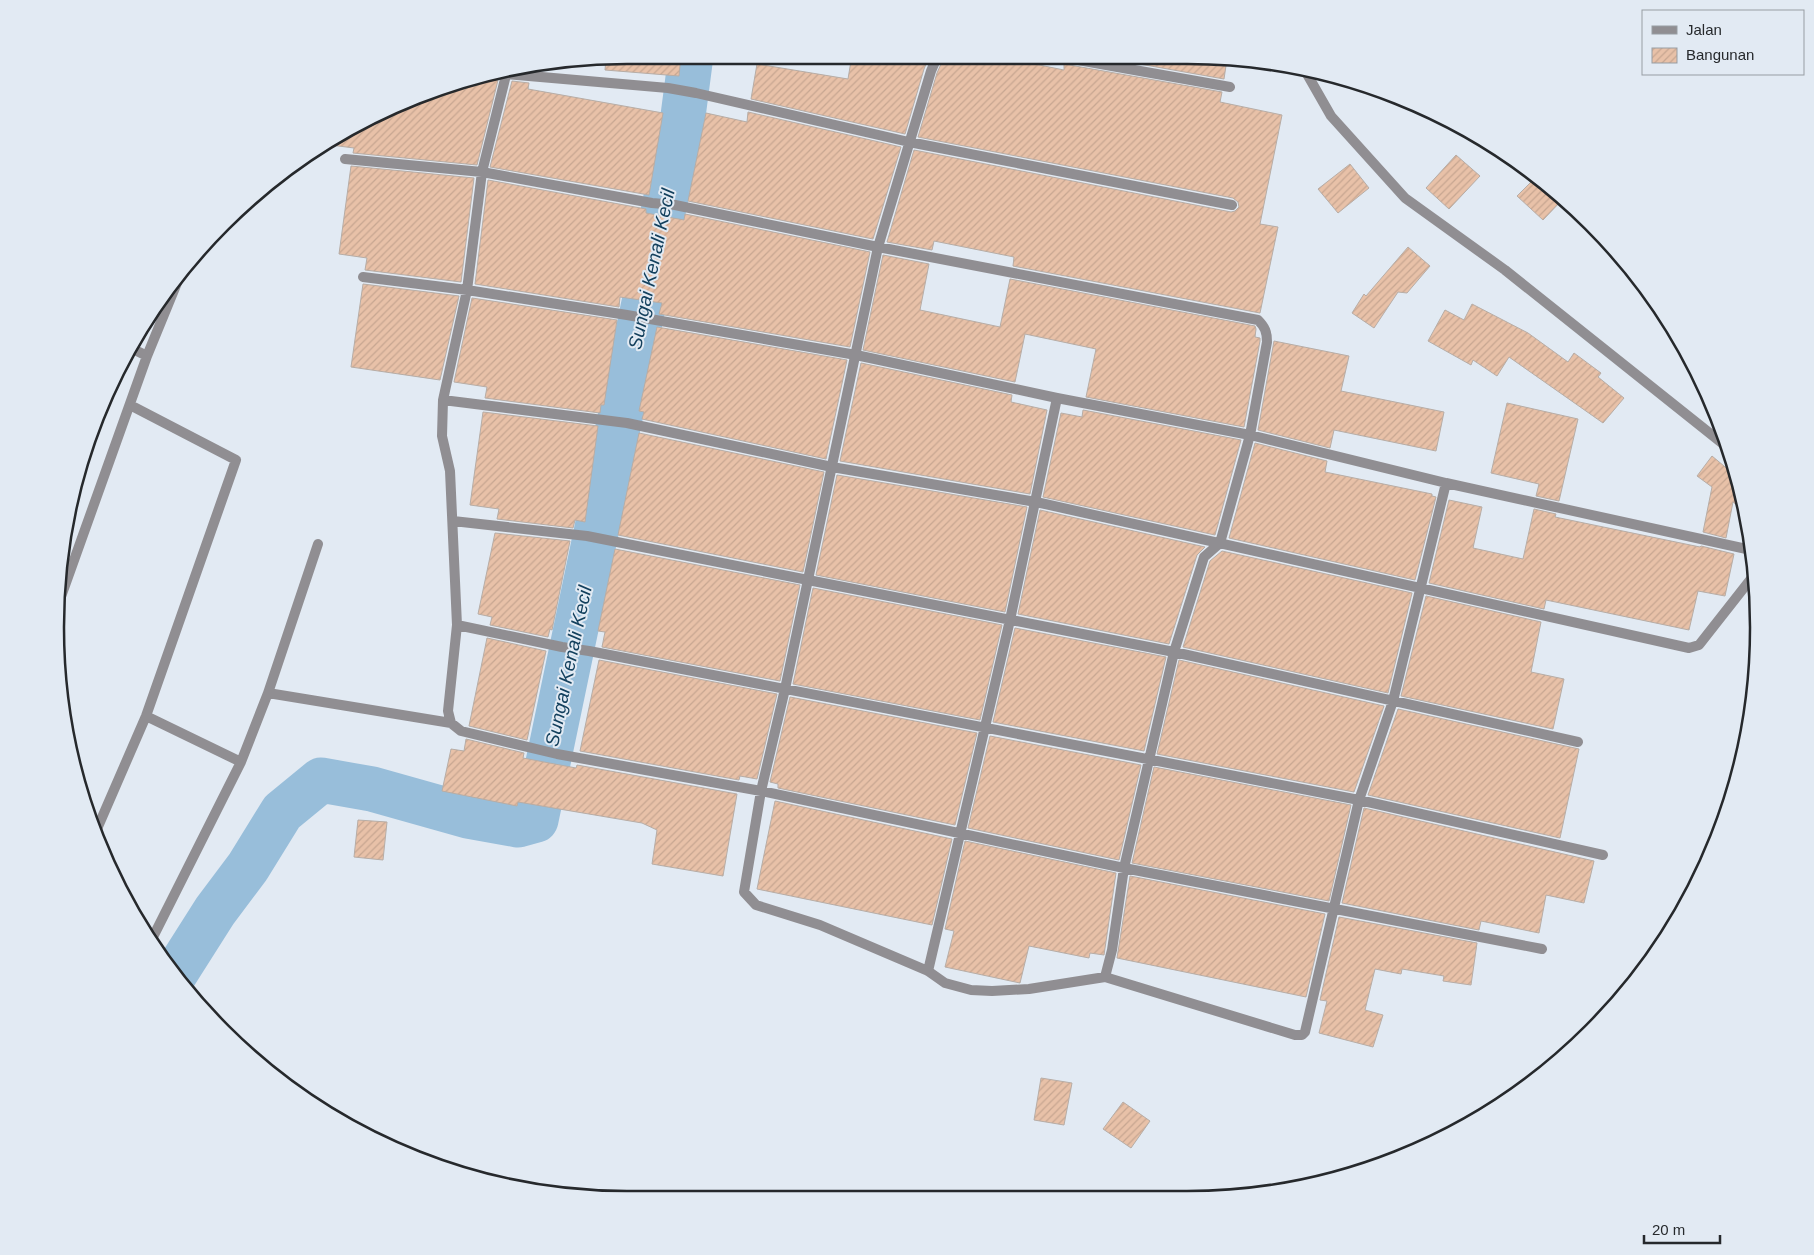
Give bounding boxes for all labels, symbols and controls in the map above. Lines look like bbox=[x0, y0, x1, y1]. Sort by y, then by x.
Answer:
legend bbox=[1642, 10, 1804, 75]
text: Jalan bbox=[1686, 21, 1722, 38]
text: Bangunan bbox=[1686, 46, 1754, 63]
water label: Sungai Kenali Kecil bbox=[624, 186, 679, 351]
water label: Sungai Kenali Kecil bbox=[541, 583, 596, 748]
scale bar bbox=[1644, 1212, 1720, 1244]
text: 20 m bbox=[1652, 1221, 1685, 1238]

